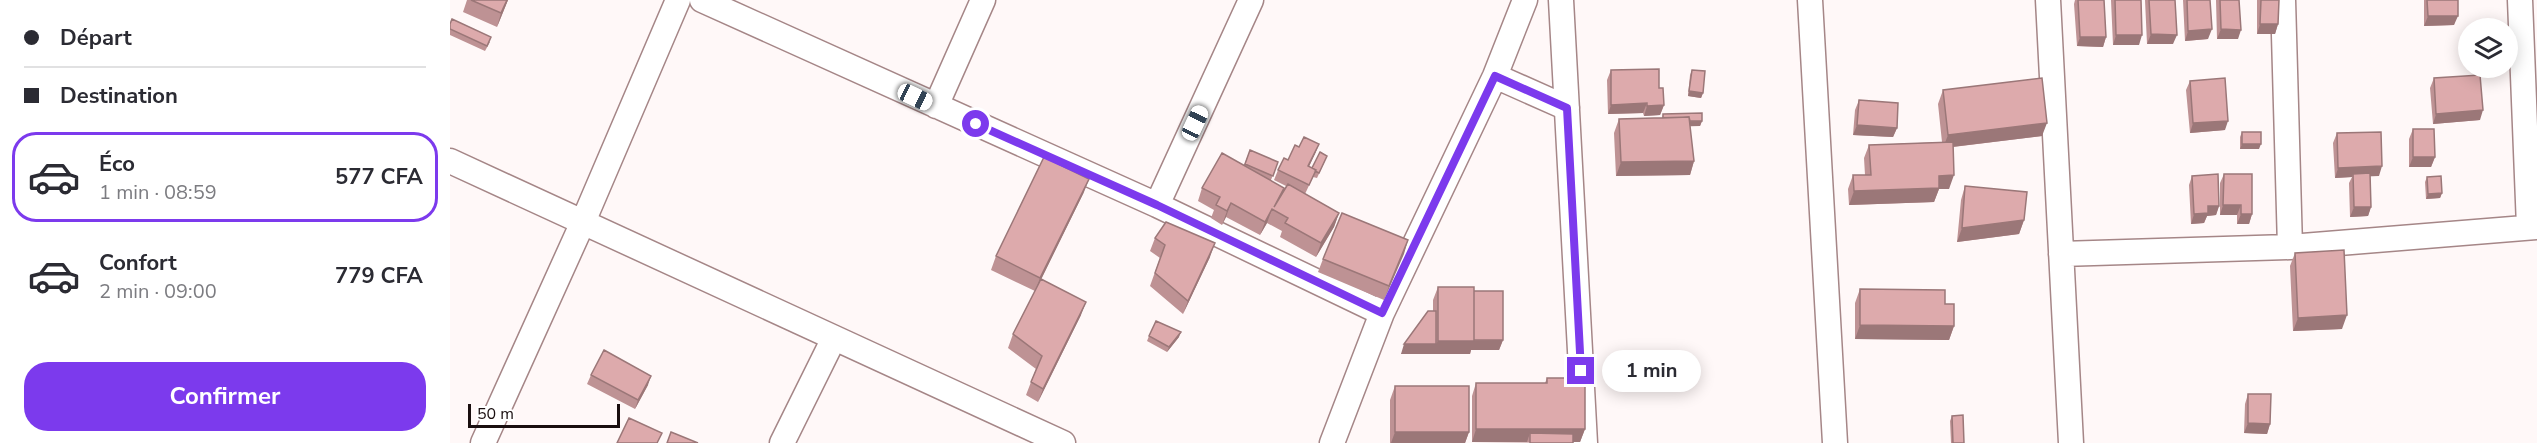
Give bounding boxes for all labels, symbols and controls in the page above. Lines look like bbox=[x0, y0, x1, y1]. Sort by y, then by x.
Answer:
map controls bbox=[2458, 18, 2518, 78]
button: layers bbox=[2458, 18, 2518, 78]
text: Départ bbox=[60, 23, 132, 53]
text: Destination bbox=[60, 81, 178, 111]
car bbox=[895, 81, 935, 113]
car bbox=[1179, 103, 1211, 143]
route start bbox=[962, 110, 989, 137]
text: Éco bbox=[99, 149, 135, 179]
icon: car bbox=[27, 150, 81, 204]
text: 577 CFA bbox=[335, 162, 423, 192]
text: 1 min · 08:59 bbox=[99, 179, 217, 206]
text: Confort bbox=[99, 248, 177, 278]
icon: car bbox=[27, 249, 81, 303]
text: 779 CFA bbox=[335, 261, 423, 291]
text: 2 min · 09:00 bbox=[99, 278, 217, 305]
callout: 1 min bbox=[1602, 350, 1701, 392]
route end bbox=[1567, 357, 1594, 384]
text: 1 min bbox=[1626, 357, 1677, 384]
button: Confirmer bbox=[24, 362, 426, 431]
scale bar bbox=[468, 401, 620, 428]
text: 50 m bbox=[477, 403, 514, 425]

